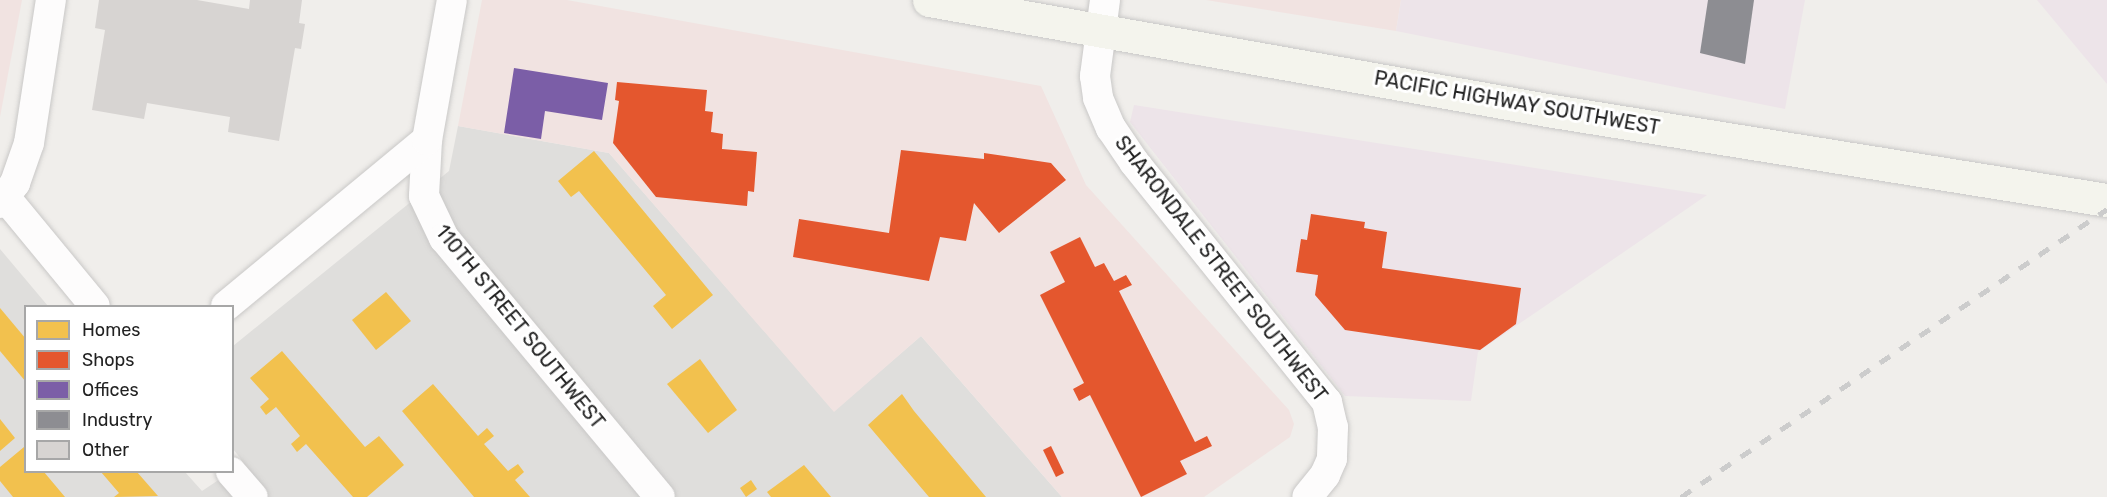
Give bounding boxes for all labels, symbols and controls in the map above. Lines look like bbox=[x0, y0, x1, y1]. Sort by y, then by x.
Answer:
street label: PACIFIC HIGHWAY SOUTHWEST bbox=[1372, 66, 1662, 140]
street label: SHARONDALE STREET SOUTHWEST bbox=[1110, 131, 1332, 407]
street label: 110TH STREET SOUTHWEST bbox=[430, 220, 610, 434]
legend bbox=[24, 305, 234, 473]
text: Homes bbox=[82, 319, 140, 341]
text: Shops bbox=[82, 349, 134, 371]
text: Offices bbox=[82, 379, 139, 401]
text: Industry bbox=[82, 409, 152, 431]
text: Other bbox=[82, 439, 129, 461]

